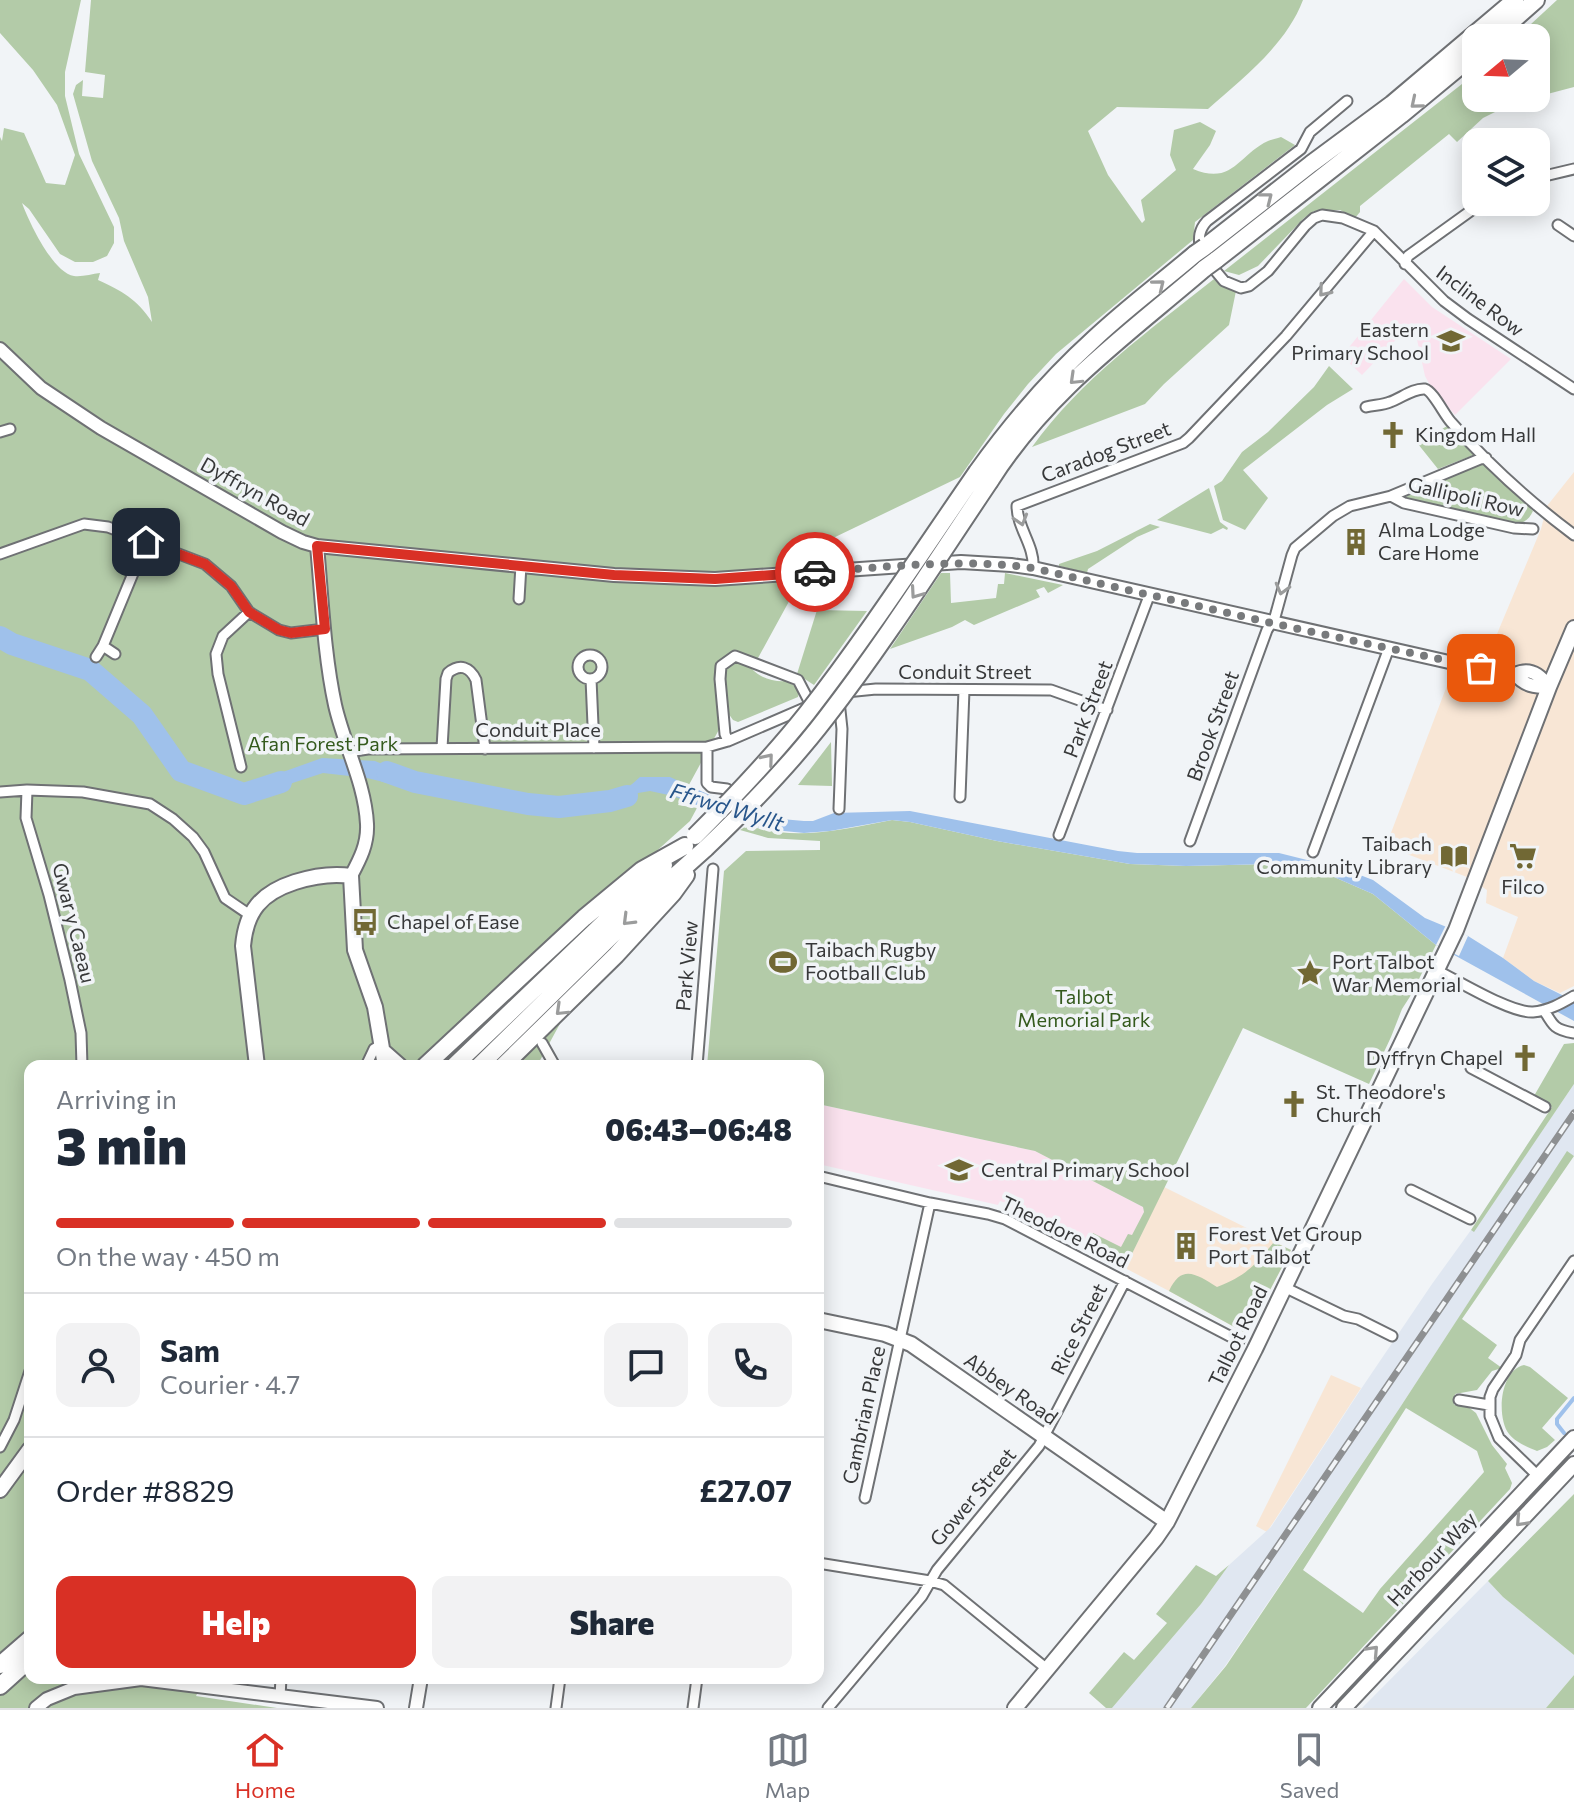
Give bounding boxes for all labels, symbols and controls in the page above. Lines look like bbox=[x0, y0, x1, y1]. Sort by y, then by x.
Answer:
north arrow bbox=[1462, 24, 1550, 112]
map controls bbox=[1462, 24, 1550, 216]
one-way arrow bbox=[1411, 93, 1425, 108]
button: layers bbox=[1462, 128, 1550, 216]
one-way arrow bbox=[1258, 194, 1273, 208]
street label: Incline Row bbox=[1432, 260, 1529, 341]
one-way arrow bbox=[1149, 280, 1164, 295]
one-way arrow bbox=[1319, 281, 1334, 296]
place label: Eastern Primary School bbox=[1291, 317, 1429, 364]
school or university icon: Eastern Primary School bbox=[1436, 326, 1466, 356]
one-way arrow bbox=[1070, 370, 1084, 384]
street label: Caradog Street bbox=[1037, 415, 1174, 487]
church icon: Kingdom Hall bbox=[1378, 420, 1408, 450]
place label: Kingdom Hall bbox=[1415, 422, 1536, 446]
street label: Dyffryn Road bbox=[197, 451, 314, 531]
street label: Gallipoli Row bbox=[1406, 471, 1527, 521]
pin bbox=[112, 508, 180, 576]
one-way arrow bbox=[1012, 513, 1028, 527]
place label: Alma Lodge Care Home bbox=[1378, 517, 1485, 564]
icon: home bbox=[124, 520, 168, 564]
building icon: Alma Lodge Care Home bbox=[1341, 527, 1371, 557]
courier bbox=[775, 532, 855, 612]
icon: car bbox=[793, 550, 837, 594]
one-way arrow bbox=[1275, 582, 1292, 596]
one-way arrow bbox=[911, 584, 926, 598]
pin bbox=[1447, 634, 1515, 702]
icon: bag bbox=[1459, 646, 1503, 690]
street label: Park Street bbox=[1058, 657, 1117, 761]
street label: Conduit Street bbox=[898, 659, 1032, 683]
street label: Brook Street bbox=[1181, 667, 1243, 784]
street label: Conduit Place bbox=[475, 717, 601, 741]
park label: Afan Forest Park bbox=[248, 731, 399, 755]
one-way arrow bbox=[758, 754, 773, 769]
water label: Ffrwd Wyllt bbox=[667, 776, 788, 837]
place label: Taibach Community Library bbox=[1256, 831, 1432, 878]
library icon: Taibach Community Library bbox=[1439, 841, 1469, 871]
supermarket icon: Filco bbox=[1508, 841, 1538, 871]
street label: Gwar y Caeau bbox=[48, 860, 101, 985]
place label: Filco bbox=[1501, 874, 1545, 898]
bus stop icon: Chapel of Ease bbox=[350, 907, 380, 937]
place label: Chapel of Ease bbox=[387, 909, 519, 933]
one-way arrow bbox=[623, 910, 637, 925]
street label: Park View bbox=[670, 920, 702, 1012]
place label: Taibach Rugby Football Club bbox=[805, 937, 936, 984]
sports icon: Taibach Rugby Football Club bbox=[768, 947, 798, 977]
place label: Port Talbot War Memorial bbox=[1332, 949, 1461, 996]
place icon: Port Talbot War Memorial bbox=[1295, 958, 1325, 988]
park label: Talbot Memorial Park bbox=[1017, 984, 1151, 1031]
one-way arrow bbox=[556, 1001, 570, 1015]
church icon: Dyffryn Chapel bbox=[1510, 1043, 1540, 1073]
place label: Dyffryn Chapel bbox=[1366, 1045, 1503, 1069]
place label: St. Theodore's Church bbox=[1316, 1079, 1446, 1126]
text: Arriving in bbox=[56, 1083, 177, 1114]
church icon: St. Theodore's Church bbox=[1279, 1089, 1309, 1119]
text: 06:43–06:48 bbox=[605, 1110, 792, 1147]
text: 3 min bbox=[56, 1112, 187, 1176]
school or university icon: Central Primary School bbox=[944, 1155, 974, 1185]
place label: Central Primary School bbox=[981, 1157, 1190, 1181]
street label: Theodore Road bbox=[998, 1190, 1133, 1272]
place label: Forest Vet Group Port Talbot bbox=[1208, 1221, 1362, 1268]
building icon: Forest Vet Group Port Talbot bbox=[1171, 1231, 1201, 1261]
text: On the way · 450 m bbox=[56, 1240, 280, 1271]
street label: Rice Street bbox=[1045, 1279, 1111, 1378]
street label: Talbot Road bbox=[1202, 1281, 1272, 1390]
button: person bbox=[56, 1323, 140, 1407]
button: chat bbox=[604, 1323, 688, 1407]
button: phone bbox=[708, 1323, 792, 1407]
text: Sam bbox=[160, 1331, 220, 1368]
street label: Cambrian Place bbox=[837, 1343, 889, 1486]
street label: Abbey Road bbox=[960, 1347, 1063, 1429]
text: Courier · 4.7 bbox=[160, 1368, 300, 1399]
street label: Gower Street bbox=[924, 1442, 1020, 1550]
text: Order #8829 bbox=[56, 1471, 234, 1508]
text: £27.07 bbox=[699, 1471, 792, 1508]
street label: Harbour Way bbox=[1382, 1506, 1481, 1610]
one-way arrow bbox=[1515, 1512, 1530, 1526]
button: Help bbox=[56, 1576, 416, 1668]
button: Share bbox=[432, 1576, 792, 1668]
one-way arrow bbox=[1364, 1646, 1379, 1660]
tab: Home bbox=[235, 1728, 295, 1803]
tab: Map bbox=[765, 1728, 810, 1803]
tab: Saved bbox=[1280, 1728, 1339, 1803]

